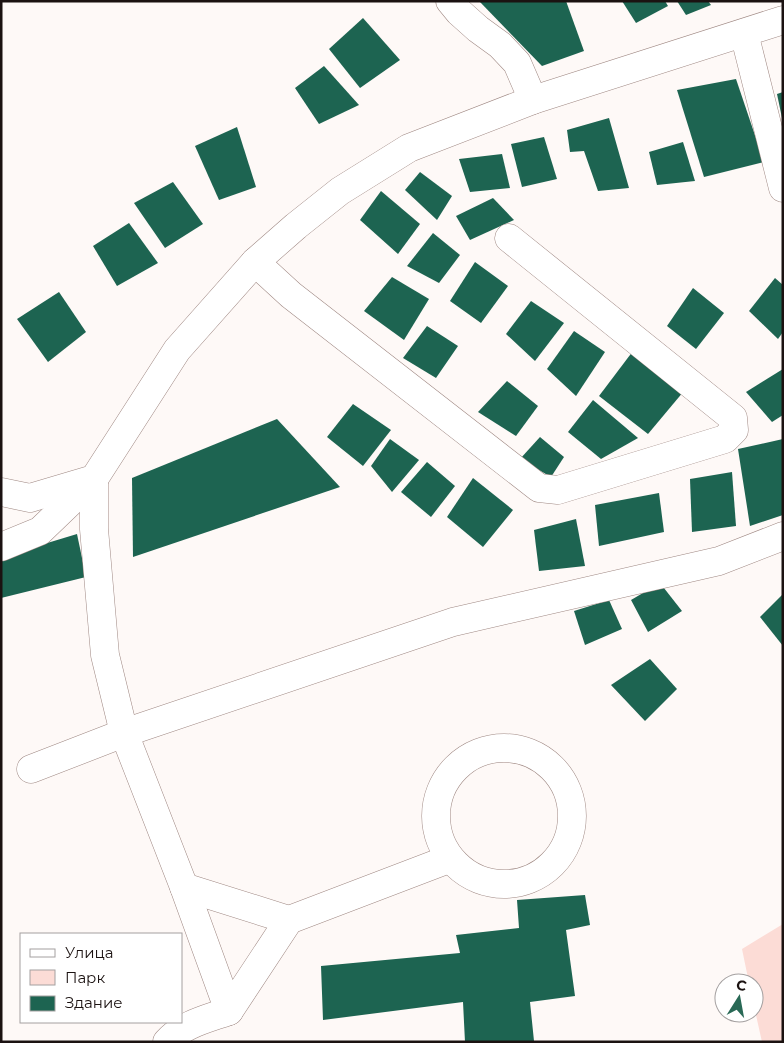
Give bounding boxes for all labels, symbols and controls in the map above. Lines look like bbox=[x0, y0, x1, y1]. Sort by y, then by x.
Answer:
legend bbox=[20, 933, 182, 1023]
text: Улица bbox=[65, 943, 113, 962]
text: Парк bbox=[65, 968, 105, 987]
north arrow bbox=[714, 973, 764, 1023]
text: С bbox=[735, 975, 748, 995]
text: Здание bbox=[65, 993, 123, 1012]

